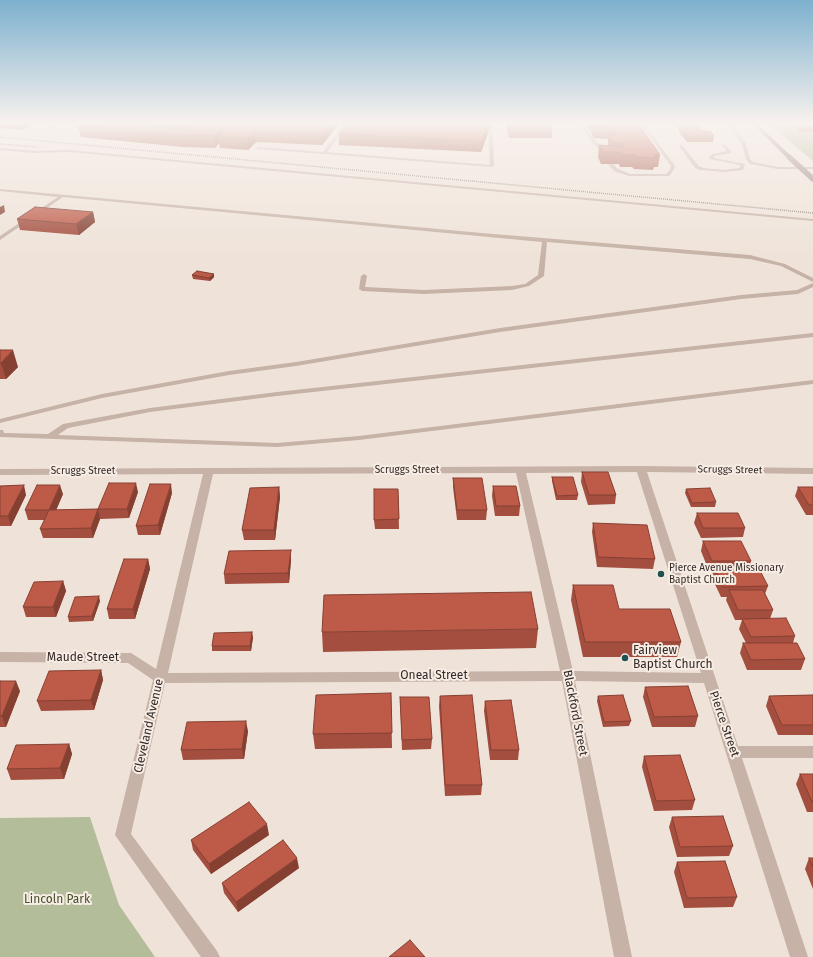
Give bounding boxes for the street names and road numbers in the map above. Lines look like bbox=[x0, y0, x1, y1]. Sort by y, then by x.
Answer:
street label: Scruggs Street bbox=[698, 463, 762, 477]
street label: Scruggs Street bbox=[375, 464, 439, 476]
street label: Scruggs Street bbox=[51, 465, 115, 477]
street label: Maude Street bbox=[47, 651, 119, 665]
street label: Oneal Street bbox=[400, 669, 468, 683]
street label: Blackford Street bbox=[560, 669, 590, 757]
street label: Cleveland Avenue bbox=[131, 678, 167, 774]
street label: Pierce Street bbox=[706, 689, 742, 759]

